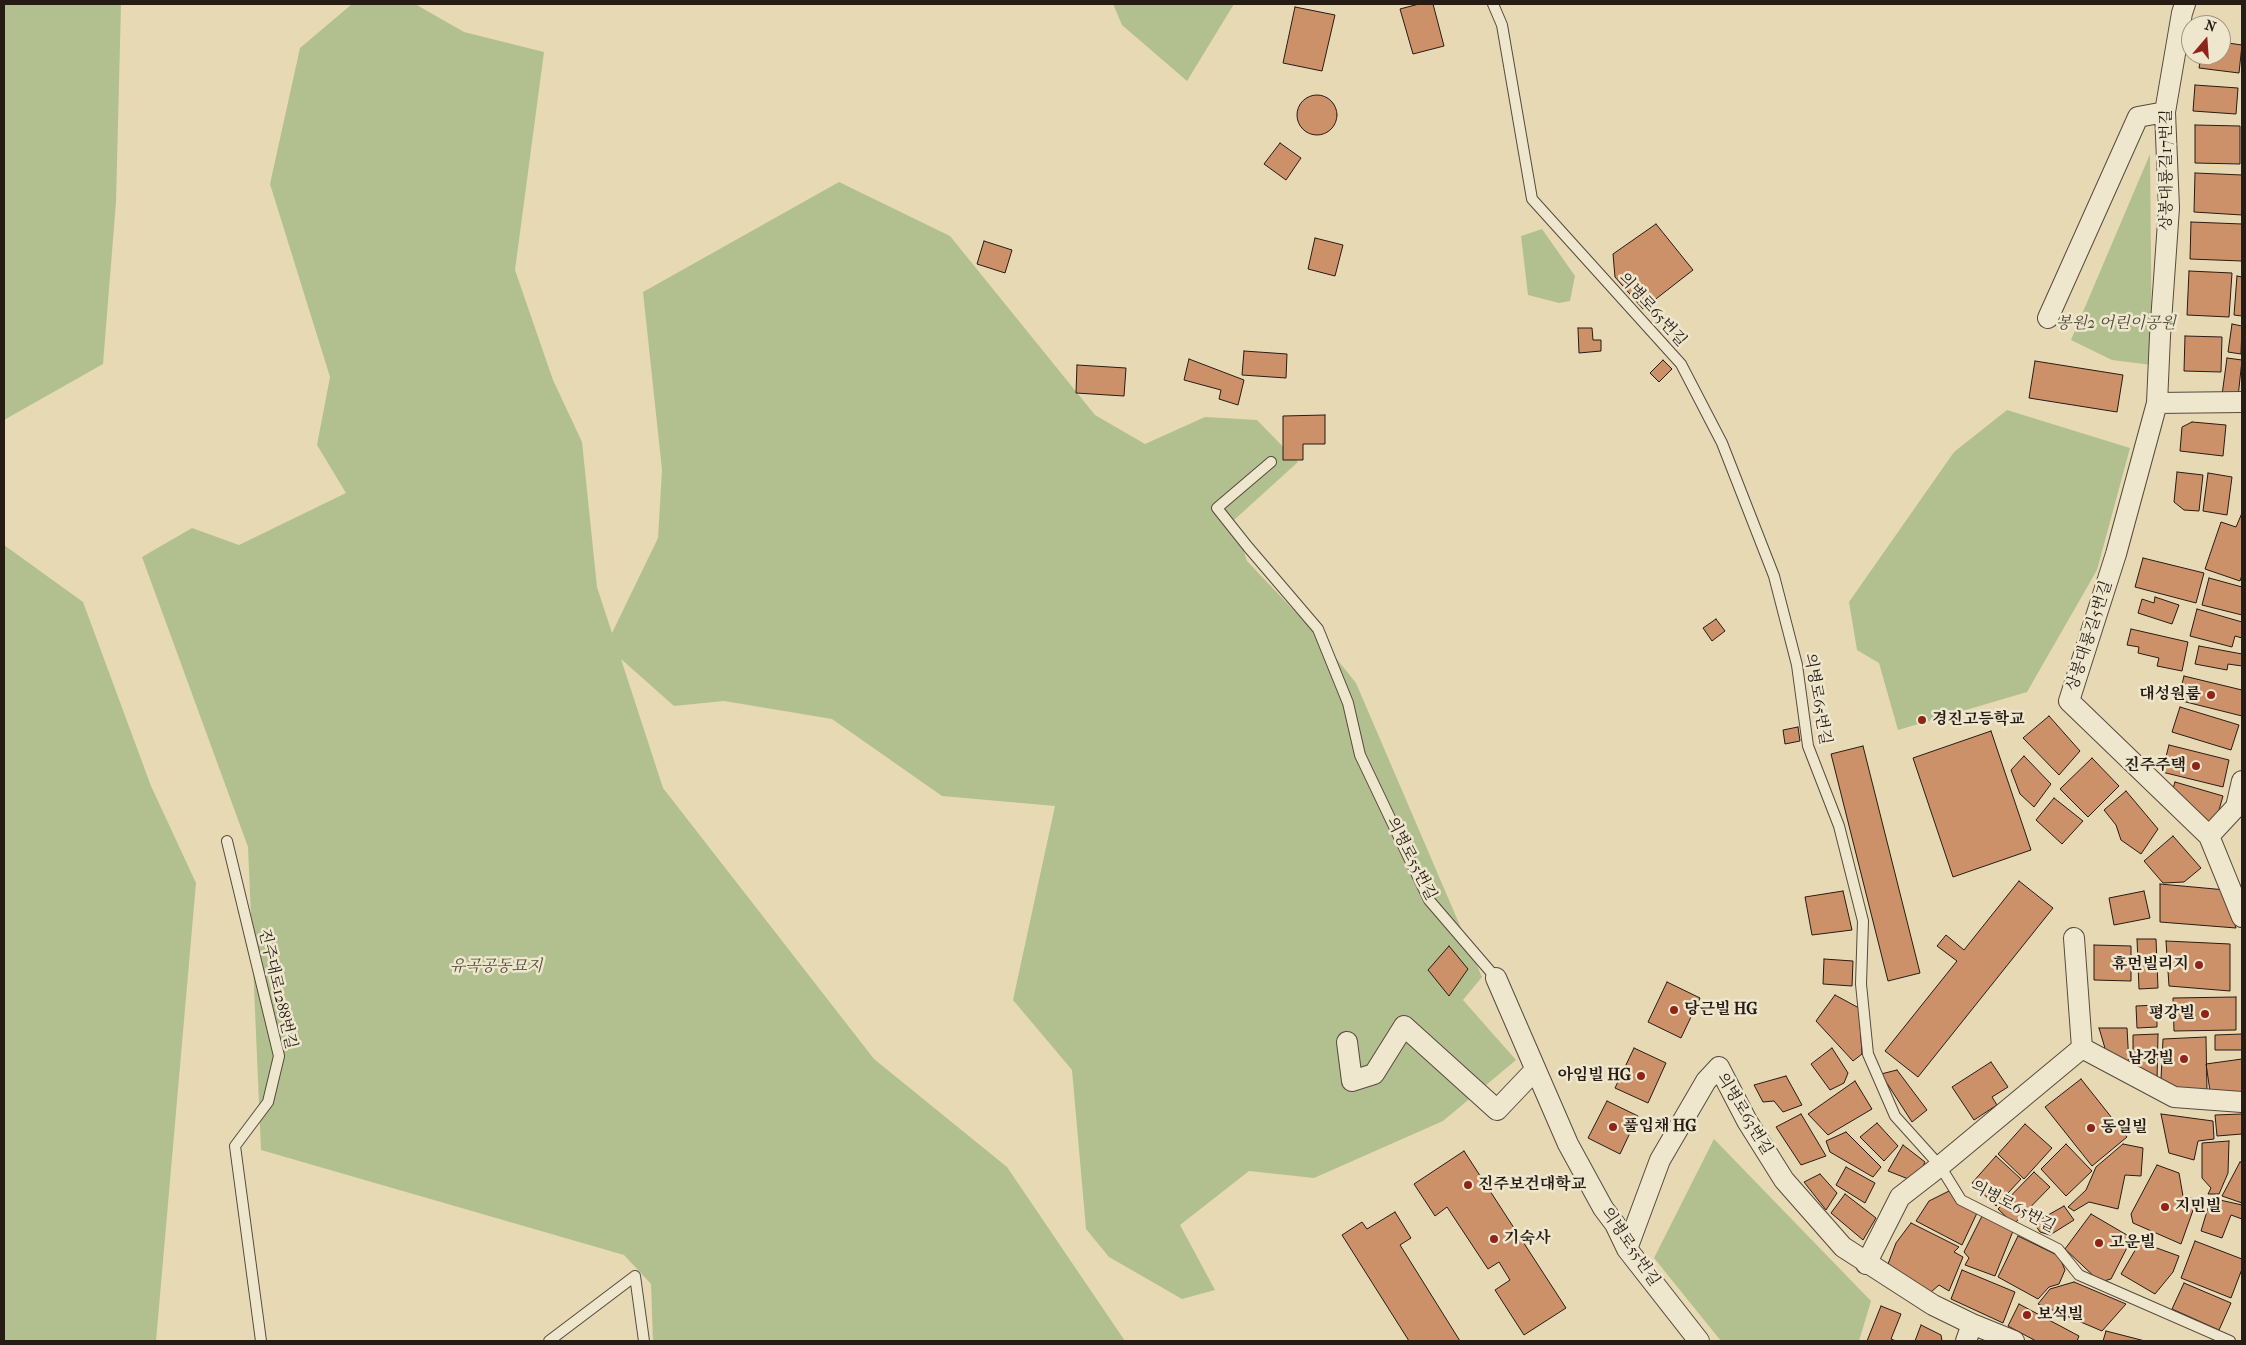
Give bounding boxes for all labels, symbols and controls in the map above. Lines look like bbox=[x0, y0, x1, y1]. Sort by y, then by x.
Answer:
north arrow bbox=[2181, 15, 2231, 65]
text: N bbox=[2203, 16, 2218, 36]
street label: 상봉대룡길17번길 bbox=[2157, 109, 2177, 231]
street label: 의병로65번길 bbox=[1614, 269, 1690, 351]
park label: 봉원2 어린이공원 bbox=[2056, 314, 2176, 334]
street label: 상봉대룡길5번길 bbox=[2063, 578, 2117, 694]
street label: 의병로65번길 bbox=[1799, 652, 1835, 746]
place label: 대성원룸 bbox=[2139, 685, 2201, 705]
marker: 대성원룸 bbox=[2205, 689, 2217, 701]
place label: 경진고등학교 bbox=[1932, 710, 2025, 730]
marker: 경진고등학교 bbox=[1916, 714, 1928, 726]
place label: 진주주택 bbox=[2124, 756, 2186, 776]
marker: 진주주택 bbox=[2190, 760, 2202, 772]
street label: 의병로55번길 bbox=[1382, 814, 1440, 904]
street label: 진주대로1288번길 bbox=[254, 927, 300, 1051]
place label: 휴먼빌리지 bbox=[2112, 955, 2189, 975]
park label: 유곡공동묘지 bbox=[450, 957, 542, 977]
marker: 휴먼빌리지 bbox=[2193, 959, 2205, 971]
place label: 당근빌 HG bbox=[1684, 1000, 1758, 1020]
marker: 당근빌 HG bbox=[1668, 1004, 1680, 1016]
place label: 평강빌 bbox=[2149, 1004, 2195, 1024]
marker: 평강빌 bbox=[2199, 1008, 2211, 1020]
place label: 남강빌 bbox=[2128, 1049, 2174, 1069]
marker: 남강빌 bbox=[2178, 1053, 2190, 1065]
place label: 아임빌 HG bbox=[1557, 1066, 1631, 1086]
street label: 의병로63번길 bbox=[1712, 1069, 1776, 1159]
marker: 아임빌 HG bbox=[1635, 1070, 1647, 1082]
place label: 풀입채 HG bbox=[1623, 1117, 1697, 1137]
place label: 동일빌 bbox=[2101, 1118, 2147, 1138]
marker: 풀입채 HG bbox=[1607, 1121, 1619, 1133]
marker: 동일빌 bbox=[2085, 1122, 2097, 1134]
place label: 진주보건대학교 bbox=[1478, 1175, 1586, 1195]
street label: 의병로65번길 bbox=[1967, 1177, 2059, 1237]
marker: 진주보건대학교 bbox=[1462, 1179, 1474, 1191]
place label: 지민빌 bbox=[2175, 1197, 2221, 1217]
marker: 지민빌 bbox=[2159, 1201, 2171, 1213]
street label: 의병로55번길 bbox=[1597, 1204, 1663, 1290]
place label: 기숙사 bbox=[1504, 1229, 1550, 1249]
marker: 기숙사 bbox=[1488, 1233, 1500, 1245]
place label: 고운빌 bbox=[2109, 1233, 2155, 1253]
marker: 고운빌 bbox=[2093, 1237, 2105, 1249]
place label: 보석빌 bbox=[2037, 1305, 2083, 1325]
marker: 보석빌 bbox=[2021, 1309, 2033, 1321]

